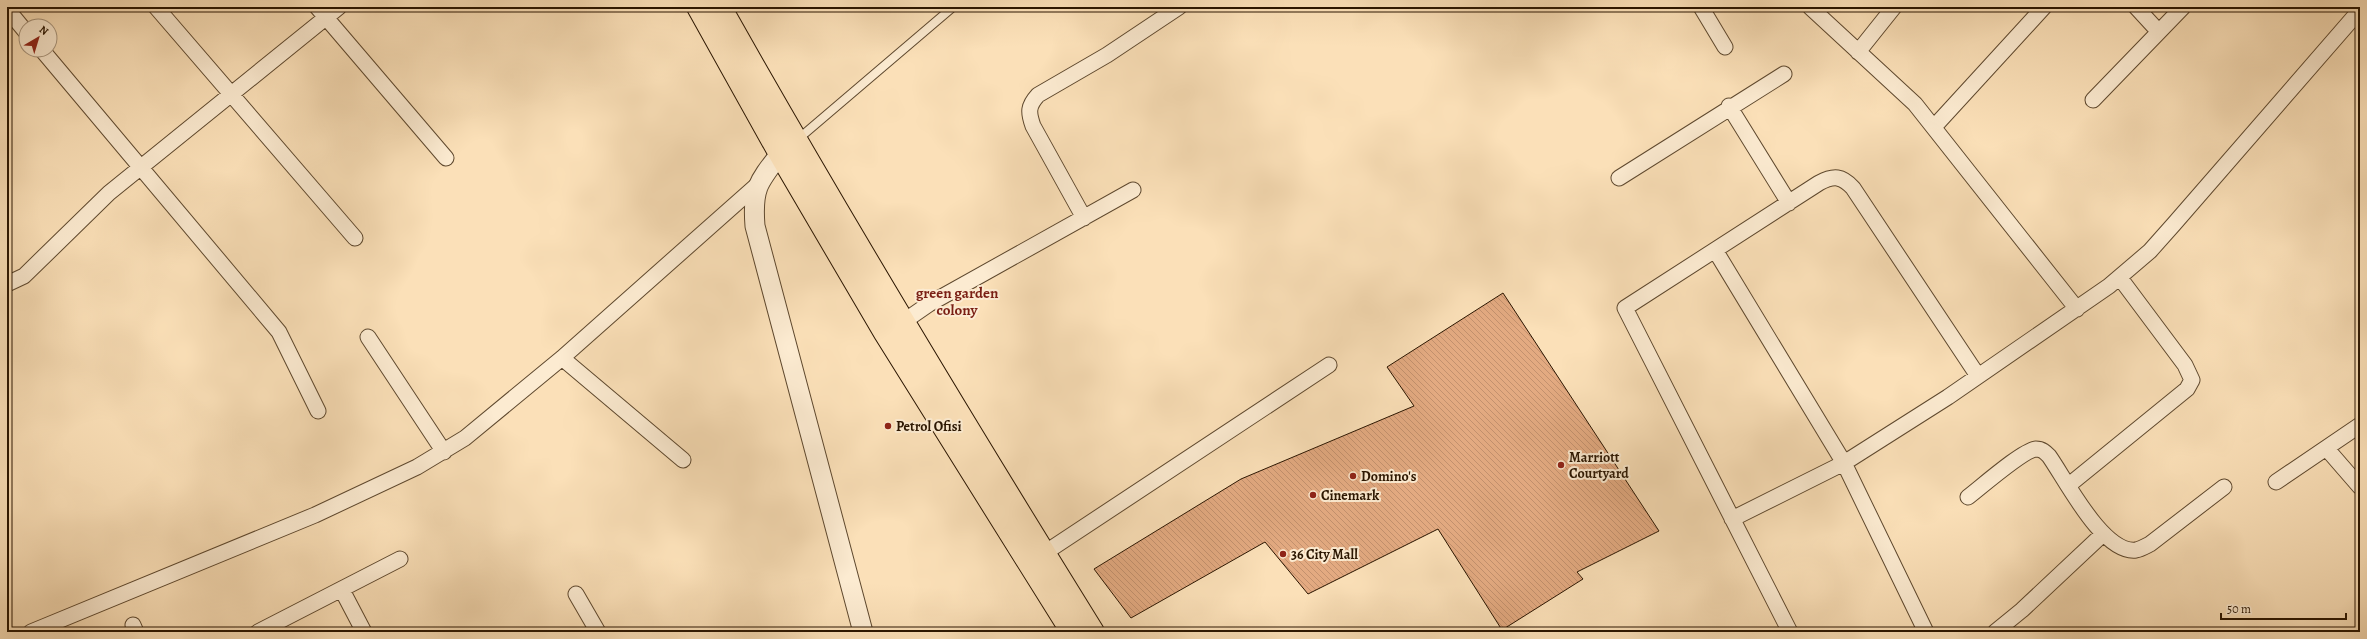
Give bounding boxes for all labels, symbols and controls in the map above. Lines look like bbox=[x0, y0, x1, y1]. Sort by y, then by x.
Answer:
north arrow bbox=[18, 18, 58, 58]
text: N bbox=[36, 22, 52, 39]
district label: green garden colony bbox=[916, 283, 999, 320]
place label: Petrol Ofisi bbox=[896, 417, 962, 436]
marker: Petrol Ofisi bbox=[883, 421, 893, 431]
place label: Marriott Courtyard bbox=[1569, 448, 1629, 483]
marker: Marriott Courtyard bbox=[1556, 460, 1566, 470]
place label: Domino's bbox=[1361, 467, 1417, 486]
marker: Domino's bbox=[1348, 471, 1358, 481]
place label: Cinemark bbox=[1321, 486, 1380, 505]
marker: Cinemark bbox=[1308, 490, 1318, 500]
place label: 36 City Mall bbox=[1291, 545, 1358, 564]
marker: 36 City Mall bbox=[1278, 549, 1288, 559]
scale bar bbox=[2221, 595, 2346, 621]
text: 50 m bbox=[2227, 601, 2251, 617]

